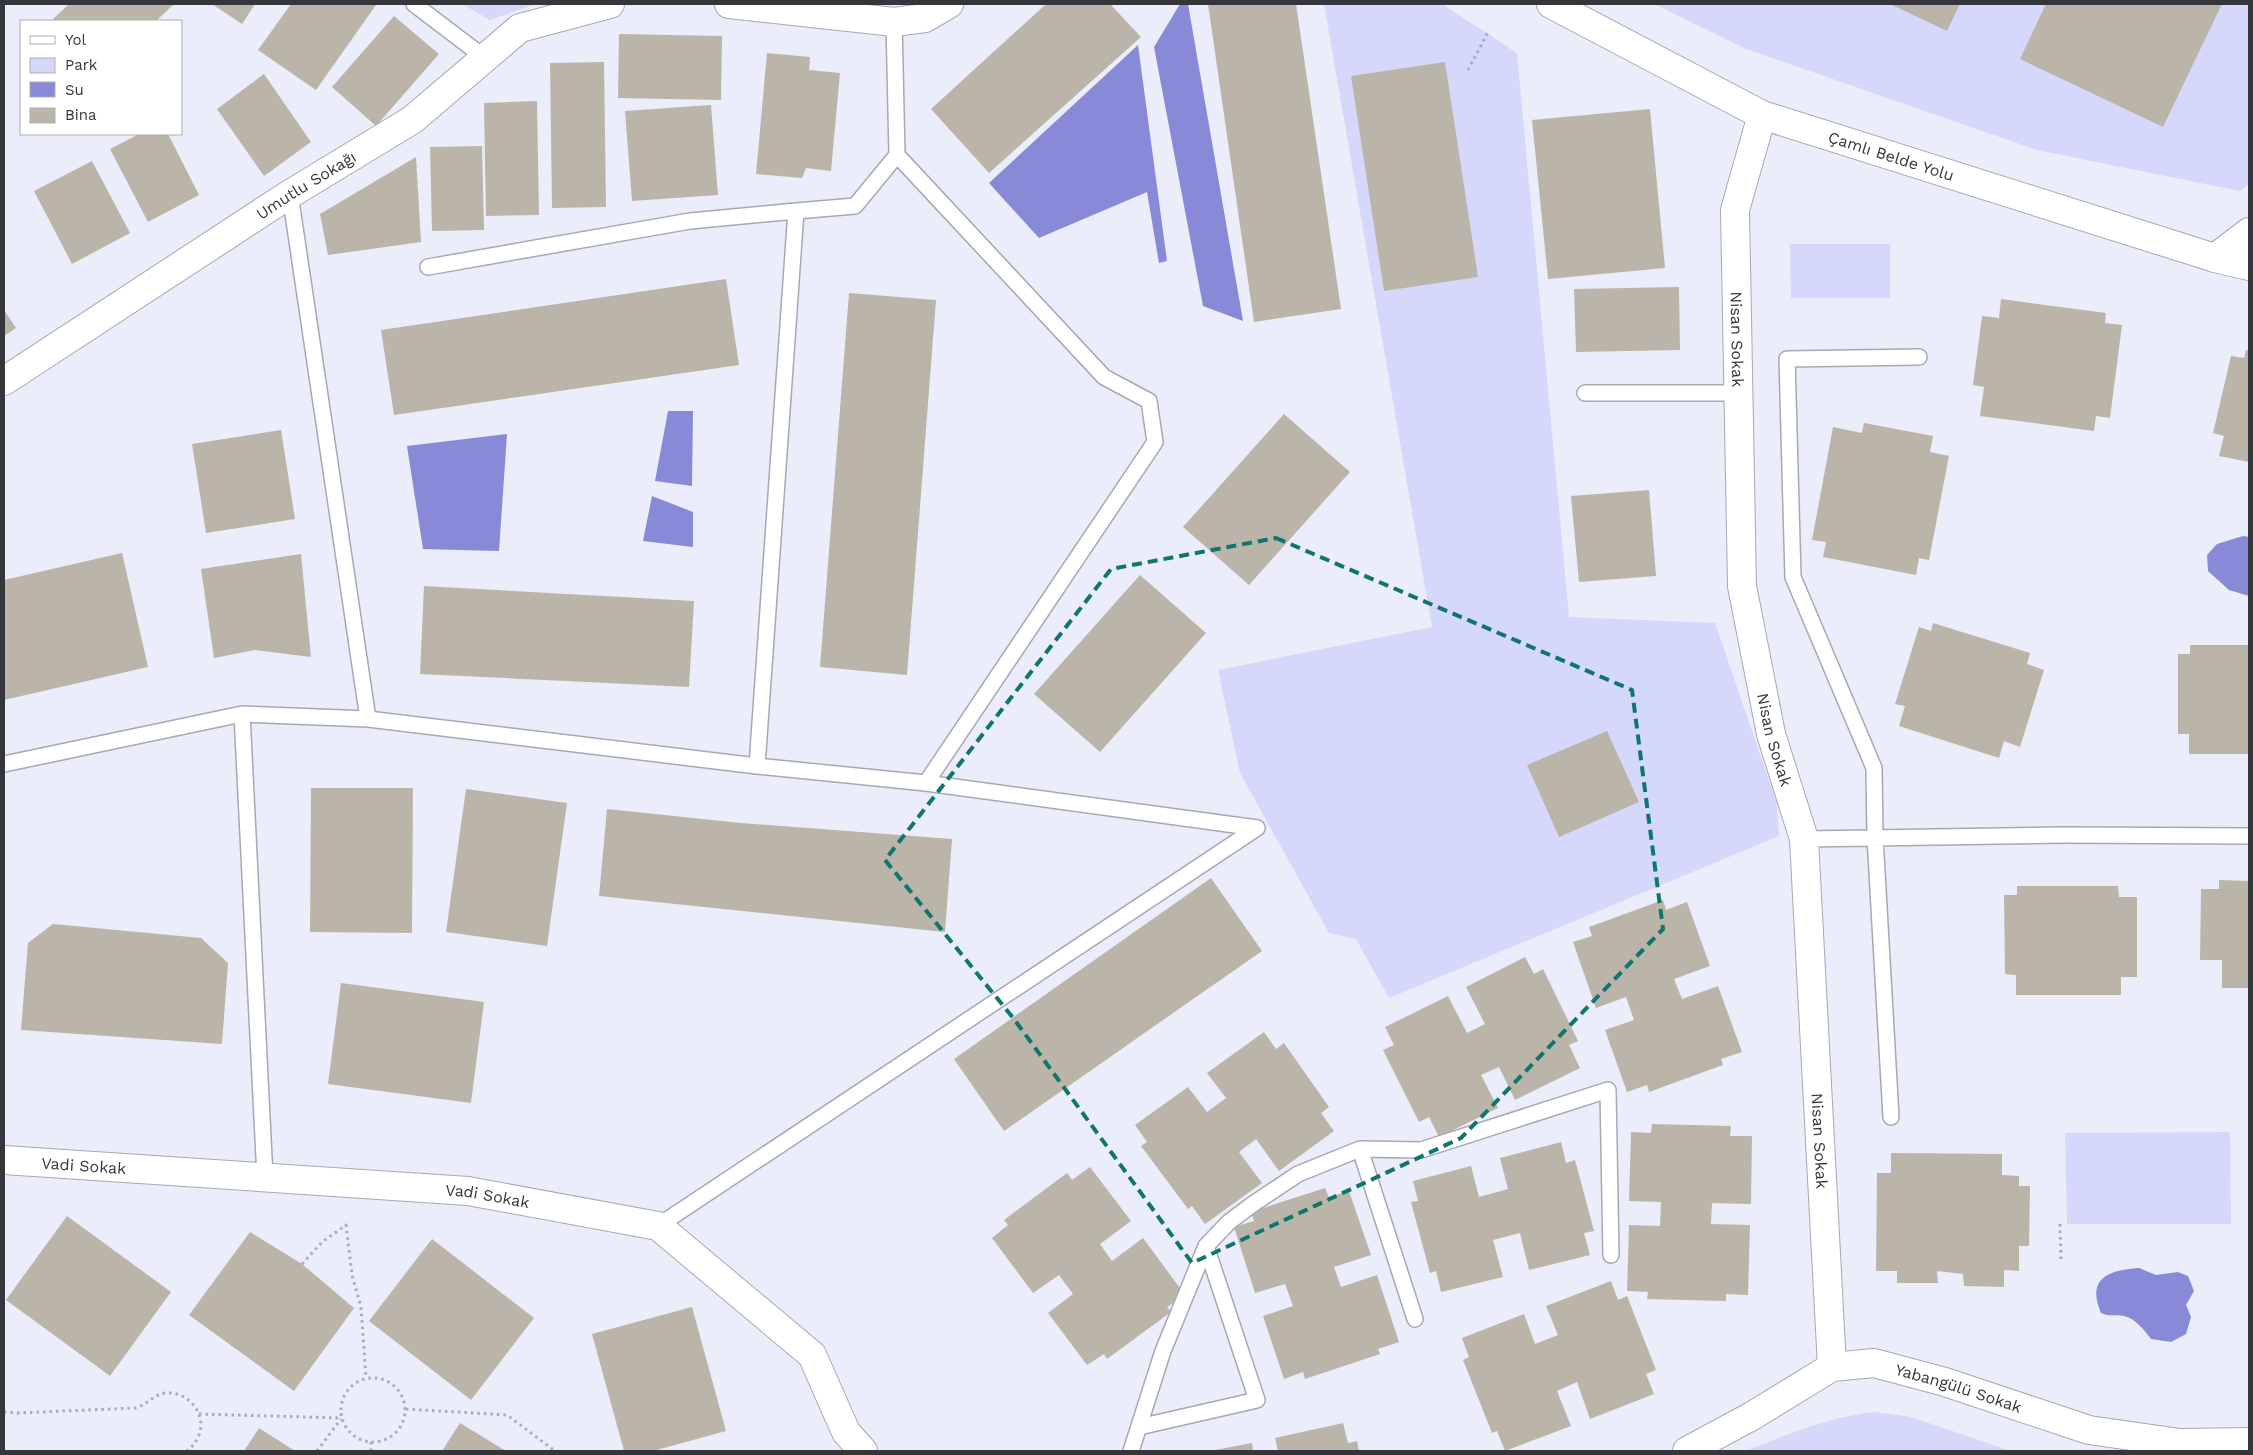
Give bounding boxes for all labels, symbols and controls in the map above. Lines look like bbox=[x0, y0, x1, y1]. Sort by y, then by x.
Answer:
legend bbox=[20, 20, 182, 135]
text: Yol bbox=[65, 31, 87, 49]
text: Park bbox=[65, 56, 98, 74]
text: Su bbox=[65, 81, 84, 99]
text: Bina bbox=[65, 106, 97, 124]
street label: Çamlı Belde Yolu bbox=[1826, 128, 1956, 185]
street label: Umutlu Sokağı bbox=[253, 147, 360, 224]
street label: Nisan Sokak bbox=[1727, 291, 1747, 387]
street label: Nisan Sokak bbox=[1753, 691, 1796, 789]
street label: Nisan Sokak bbox=[1807, 1093, 1832, 1189]
street label: Vadi Sokak bbox=[41, 1154, 127, 1178]
street label: Vadi Sokak bbox=[445, 1181, 531, 1212]
street label: Yabangülü Sokak bbox=[1893, 1360, 2024, 1417]

